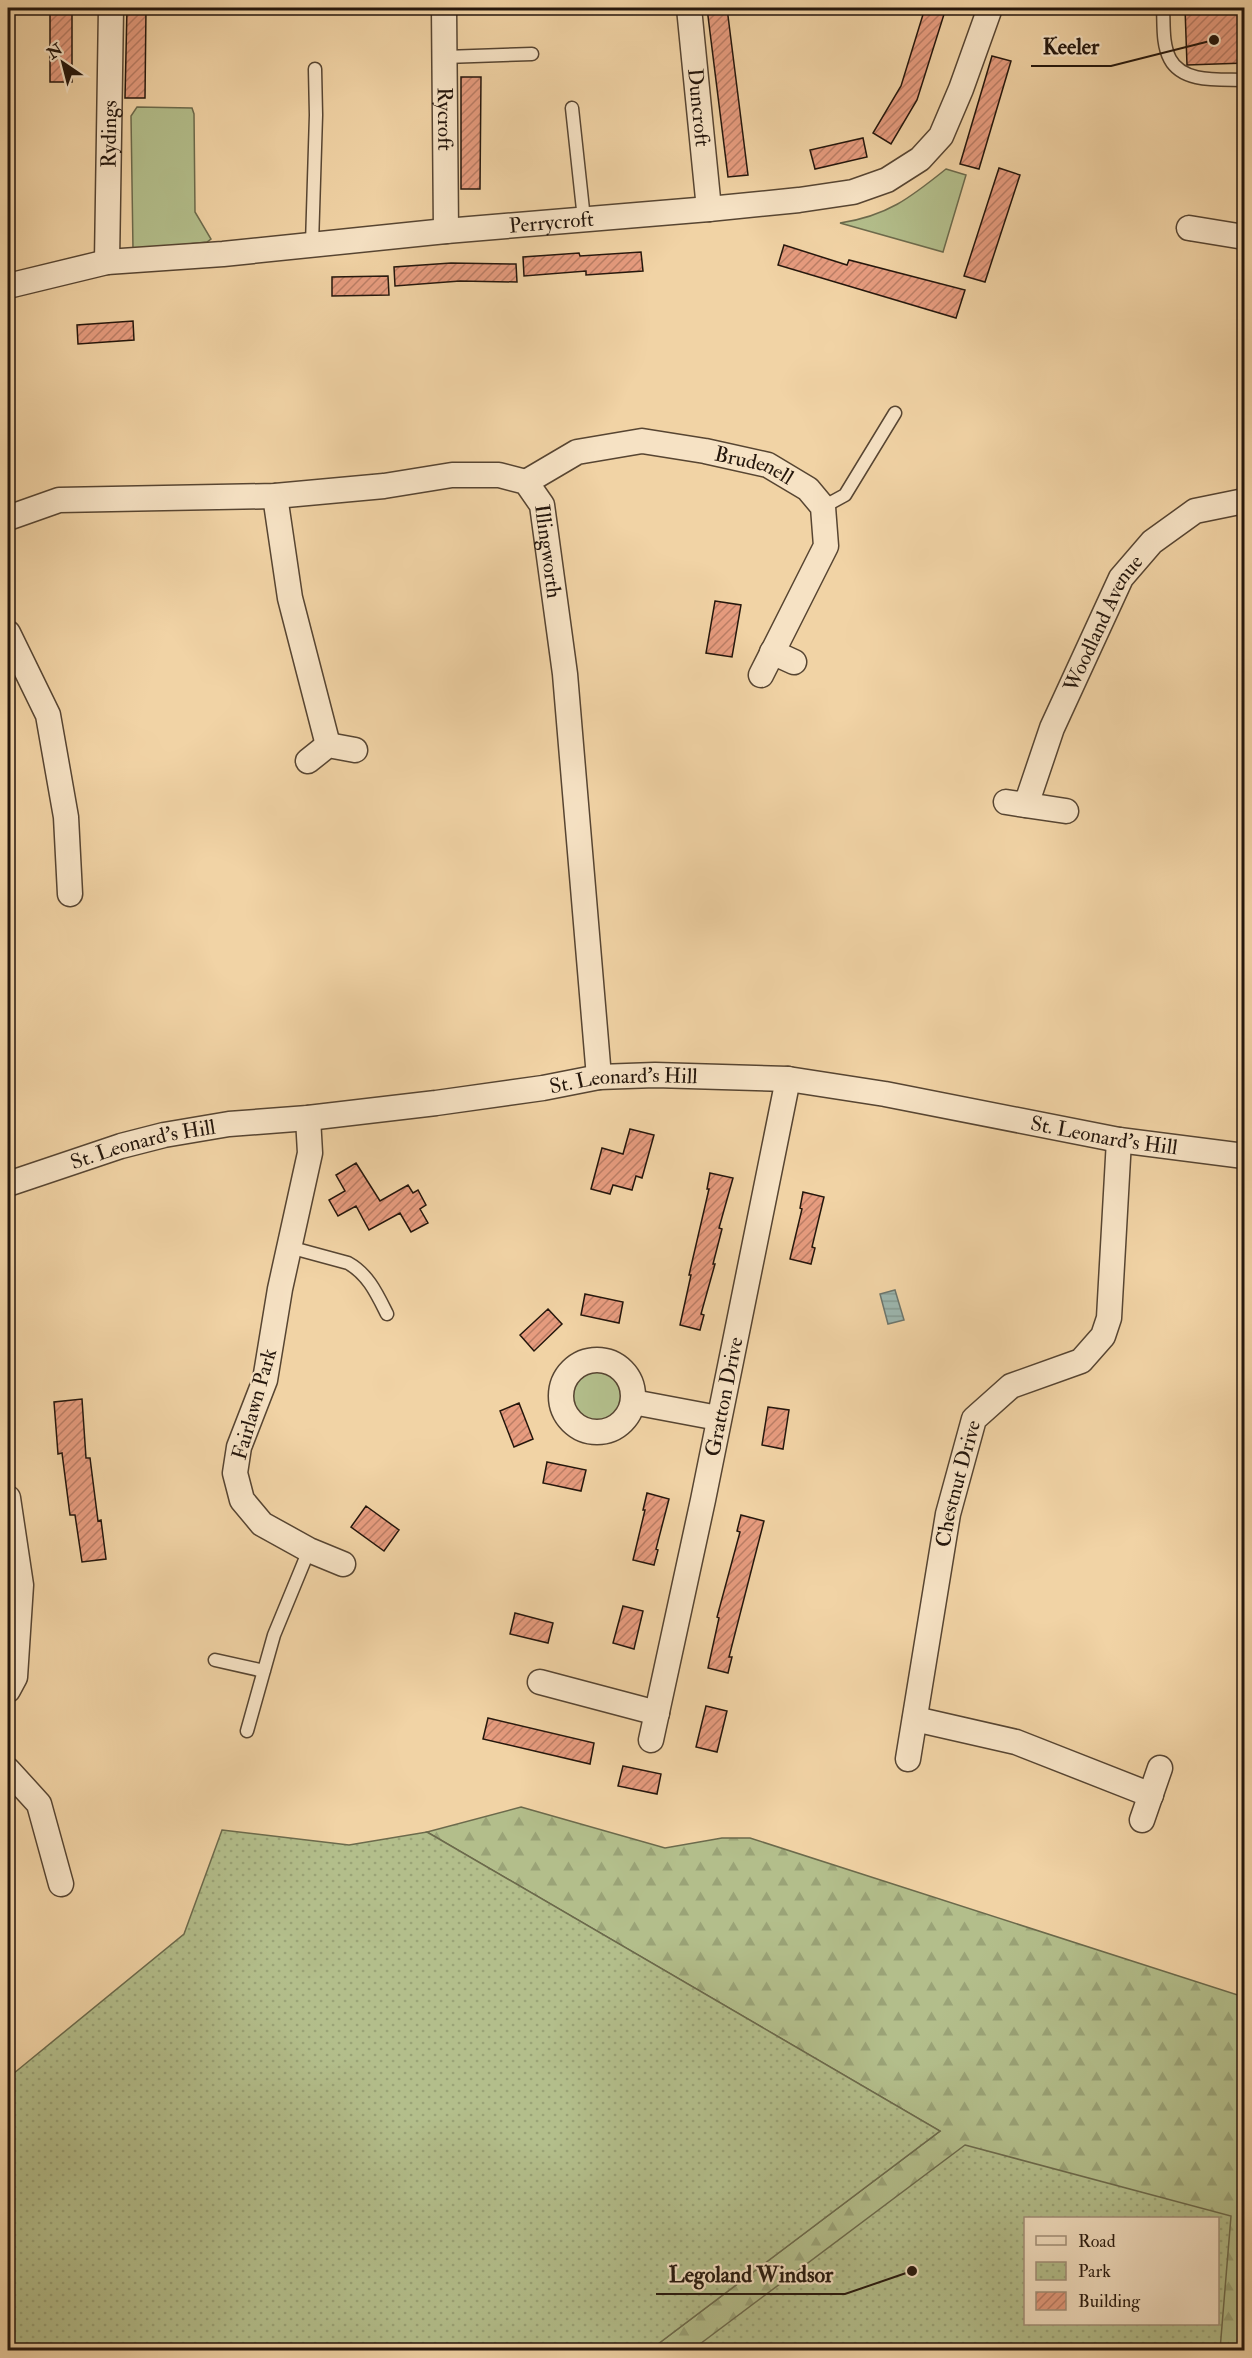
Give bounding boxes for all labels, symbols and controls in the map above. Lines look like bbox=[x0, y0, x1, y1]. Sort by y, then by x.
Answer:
callout: Keeler bbox=[1031, 26, 1111, 66]
north arrow bbox=[33, 33, 93, 93]
text: Keeler bbox=[1043, 33, 1100, 61]
text: N bbox=[43, 39, 67, 64]
street label: Duncroft bbox=[681, 67, 716, 148]
street label: Rycroft bbox=[431, 87, 458, 151]
street label: Rydings bbox=[95, 100, 124, 168]
street label: Perrycroft bbox=[508, 206, 595, 240]
street label: Brudenell bbox=[712, 441, 799, 491]
street label: Illingworth bbox=[528, 503, 568, 600]
street label: Woodland Avenue bbox=[1057, 549, 1149, 697]
street label: St. Leonard's Hill bbox=[547, 1062, 699, 1100]
street label: St. Leonard's Hill bbox=[1028, 1110, 1180, 1161]
street label: St. Leonard's Hill bbox=[67, 1113, 218, 1176]
street label: Gratton Drive bbox=[699, 1334, 750, 1459]
street label: Fairlawn Park bbox=[226, 1345, 283, 1463]
street label: Chestnut Drive bbox=[930, 1417, 987, 1549]
legend bbox=[1024, 2217, 1219, 2325]
text: Road bbox=[1078, 2230, 1116, 2253]
callout: Legoland Windsor bbox=[656, 2254, 845, 2294]
text: Park bbox=[1078, 2260, 1111, 2283]
text: Legoland Windsor bbox=[669, 2261, 834, 2290]
text: Building bbox=[1078, 2290, 1141, 2313]

